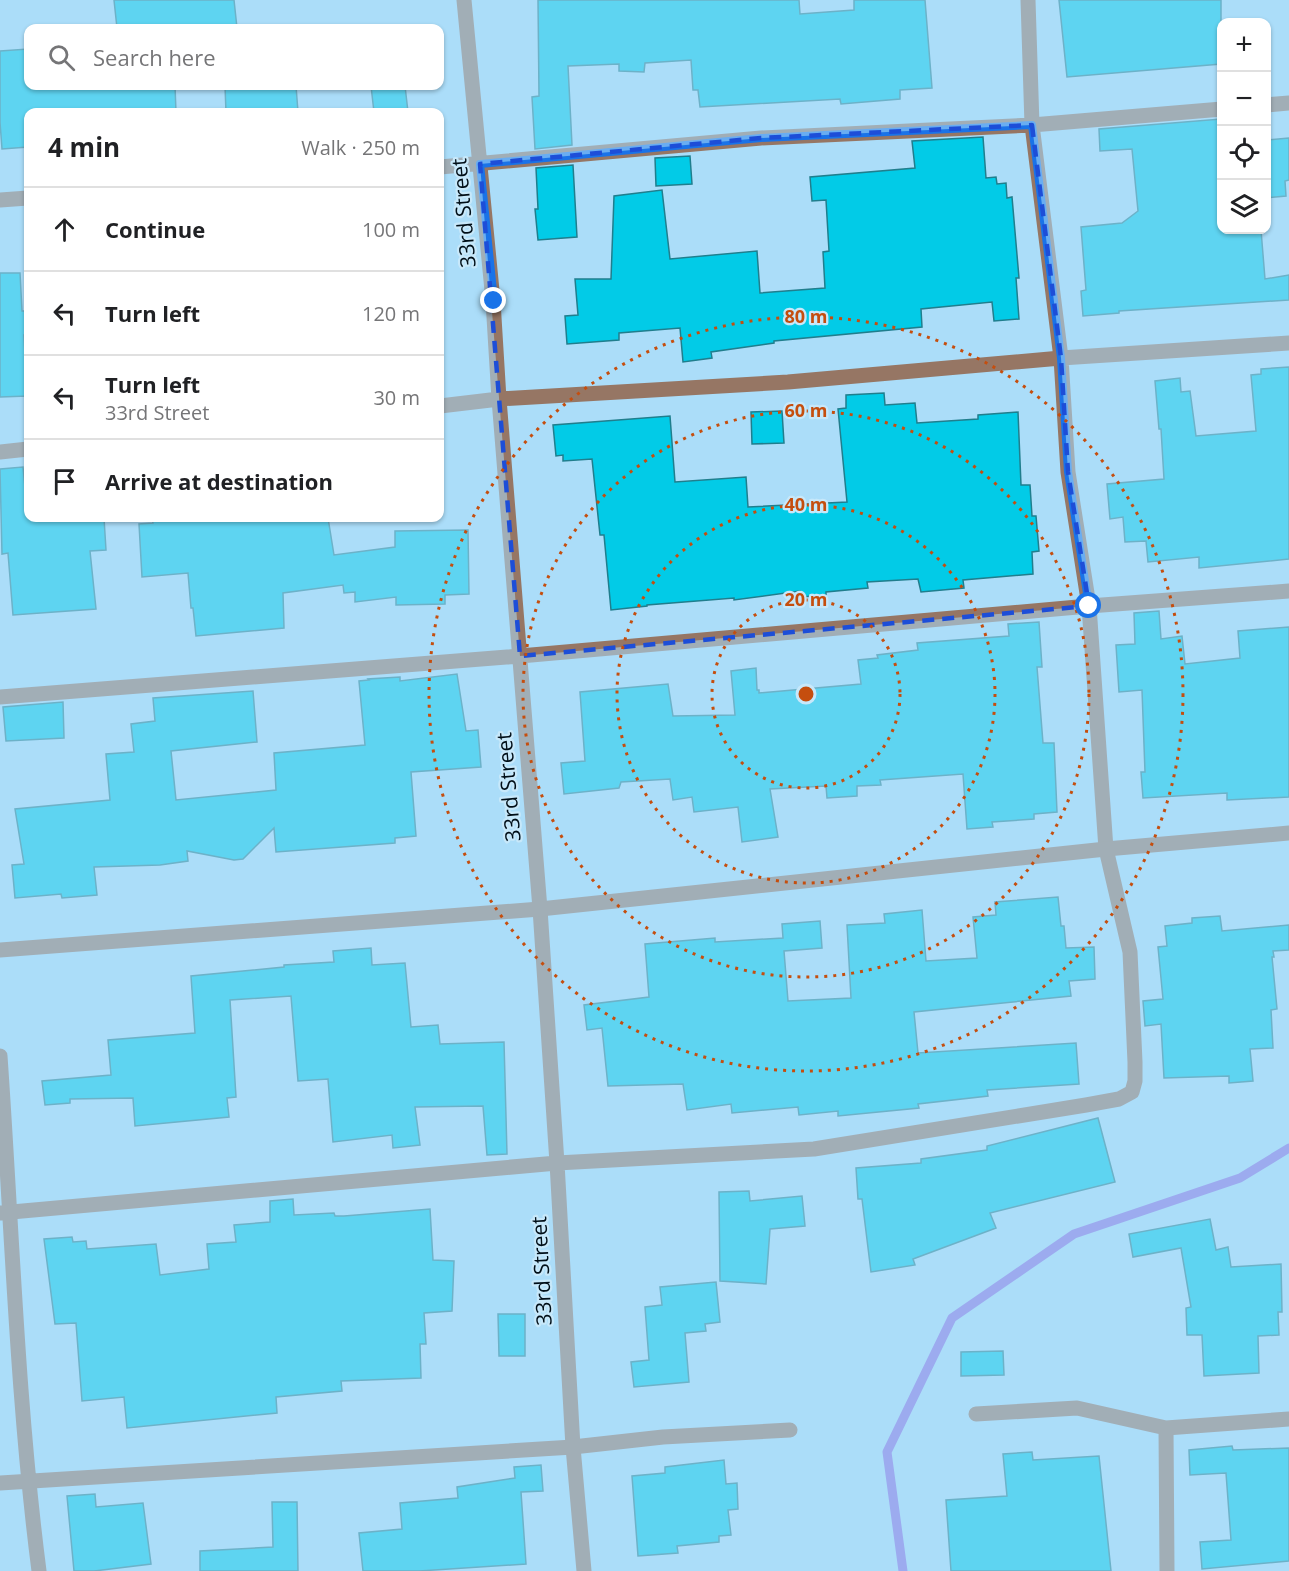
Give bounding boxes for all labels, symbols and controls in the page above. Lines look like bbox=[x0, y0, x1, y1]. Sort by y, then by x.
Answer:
map controls bbox=[1217, 18, 1271, 234]
button: + bbox=[1217, 18, 1271, 72]
search box bbox=[24, 24, 444, 90]
icon: search bbox=[45, 41, 78, 74]
text: Search here bbox=[93, 42, 216, 72]
button: − bbox=[1217, 72, 1271, 126]
button: locate bbox=[1217, 126, 1271, 180]
text: 4 min bbox=[48, 129, 120, 165]
text: Walk · 250 m bbox=[301, 134, 420, 161]
street label: 33rd Street bbox=[444, 157, 482, 269]
button: layers bbox=[1217, 180, 1271, 234]
icon: ahead bbox=[48, 213, 81, 246]
text: Continue bbox=[105, 214, 205, 244]
text: 100 m bbox=[362, 216, 420, 243]
route end bbox=[480, 287, 506, 313]
icon: left bbox=[48, 297, 81, 330]
text: Turn left bbox=[105, 298, 200, 328]
text: 120 m bbox=[362, 300, 420, 327]
text: 80 m bbox=[785, 304, 827, 328]
text: Turn left bbox=[105, 369, 200, 399]
icon: left bbox=[48, 381, 81, 414]
text: 30 m bbox=[373, 384, 420, 411]
text: 60 m bbox=[785, 398, 827, 422]
text: 33rd Street bbox=[105, 399, 209, 426]
icon: arrive bbox=[48, 465, 81, 498]
text: Arrive at destination bbox=[105, 466, 333, 496]
text: 40 m bbox=[785, 492, 827, 516]
text: 20 m bbox=[785, 587, 827, 611]
route start bbox=[1075, 592, 1101, 618]
centre of rings bbox=[796, 684, 816, 704]
street label: 33rd Street bbox=[489, 731, 527, 843]
street label: 33rd Street bbox=[524, 1216, 558, 1326]

